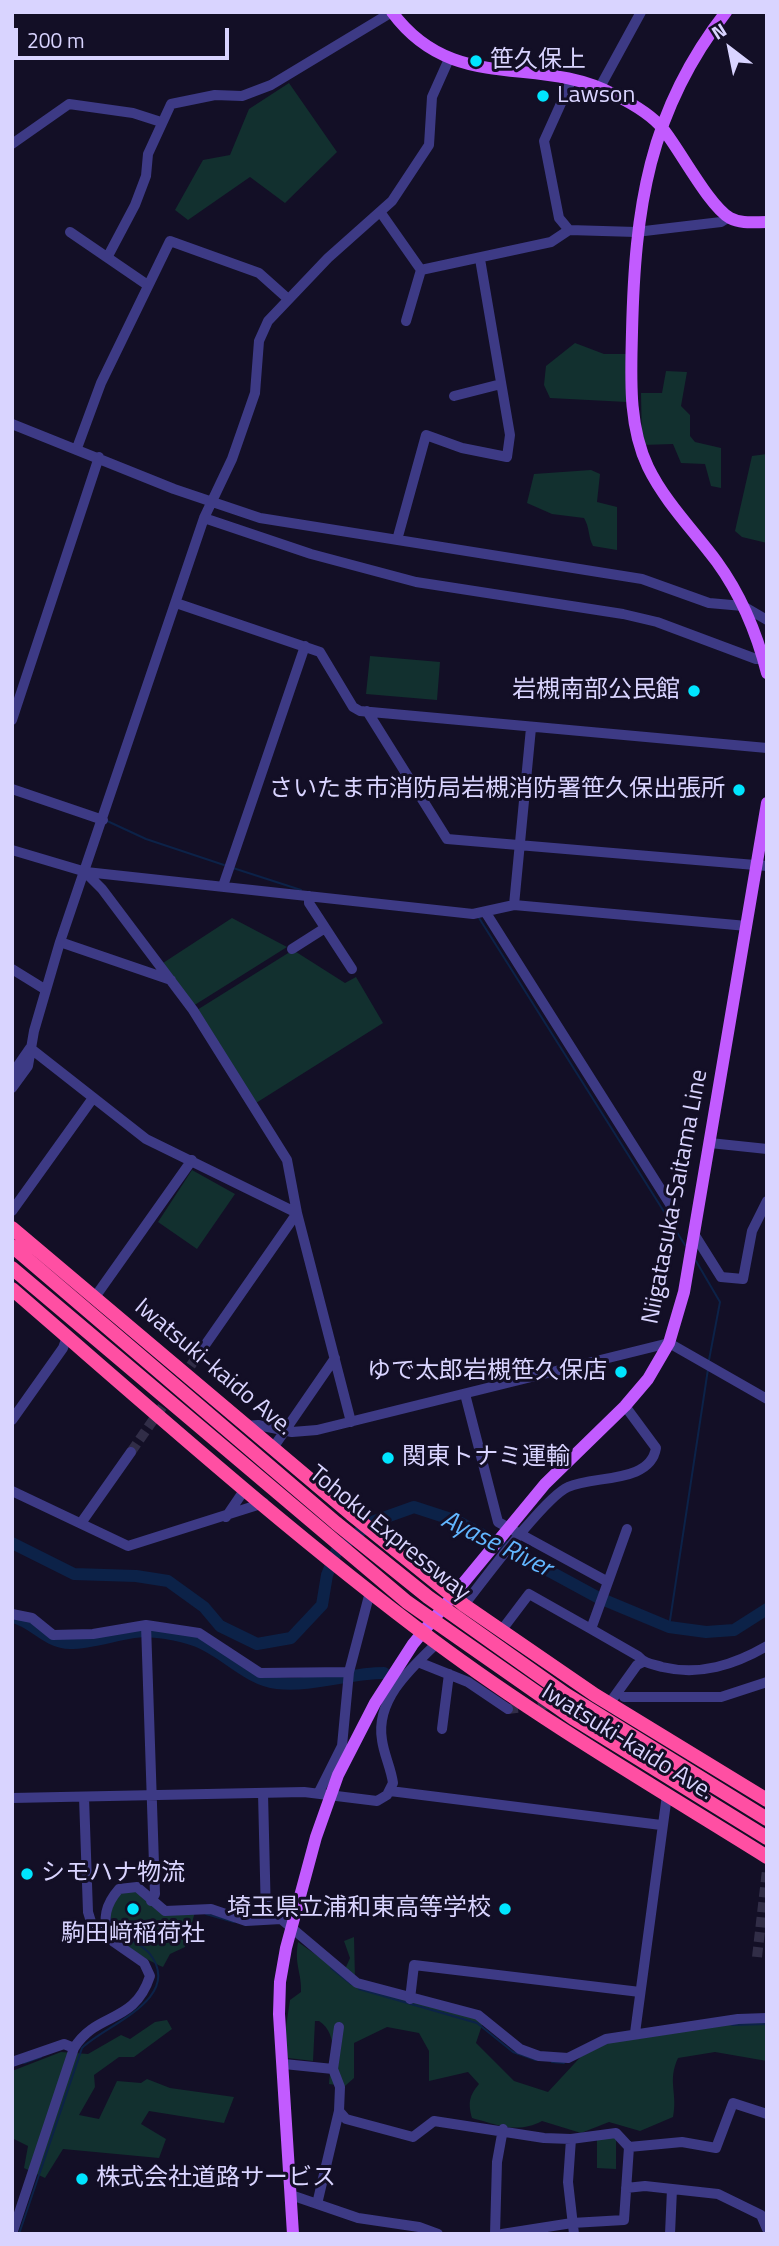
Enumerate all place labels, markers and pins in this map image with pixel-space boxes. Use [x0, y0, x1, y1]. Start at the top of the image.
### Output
place label: 笹久保上 [490, 47, 586, 75]
marker: 笹久保上 [468, 53, 484, 69]
place label: Lawson [557, 82, 635, 110]
marker: Lawson [535, 88, 551, 104]
place label: 岩槻南部公民館 [512, 677, 680, 705]
marker: 岩槻南部公民館 [686, 683, 702, 699]
place label: さいたま市消防局岩槻消防署笹久保出張所 [269, 776, 725, 804]
marker: さいたま市消防局岩槻消防署笹久保出張所 [731, 782, 747, 798]
place label: ゆで太郎岩槻笹久保店 [367, 1358, 607, 1386]
marker: ゆで太郎岩槻笹久保店 [613, 1364, 629, 1380]
place label: 関東トナミ運輸 [402, 1444, 570, 1472]
marker: 関東トナミ運輸 [380, 1450, 396, 1466]
place label: シモハナ物流 [41, 1860, 185, 1888]
marker: シモハナ物流 [19, 1866, 35, 1882]
place label: 埼玉県立浦和東高等学校 [227, 1895, 491, 1923]
marker: 駒田﨑稲荷社 [125, 1901, 141, 1917]
marker: 埼玉県立浦和東高等学校 [497, 1901, 513, 1917]
place label: 駒田﨑稲荷社 [61, 1921, 205, 1949]
place label: 株式会社道路サービス [96, 2165, 336, 2193]
marker: 株式会社道路サービス [74, 2171, 90, 2187]

